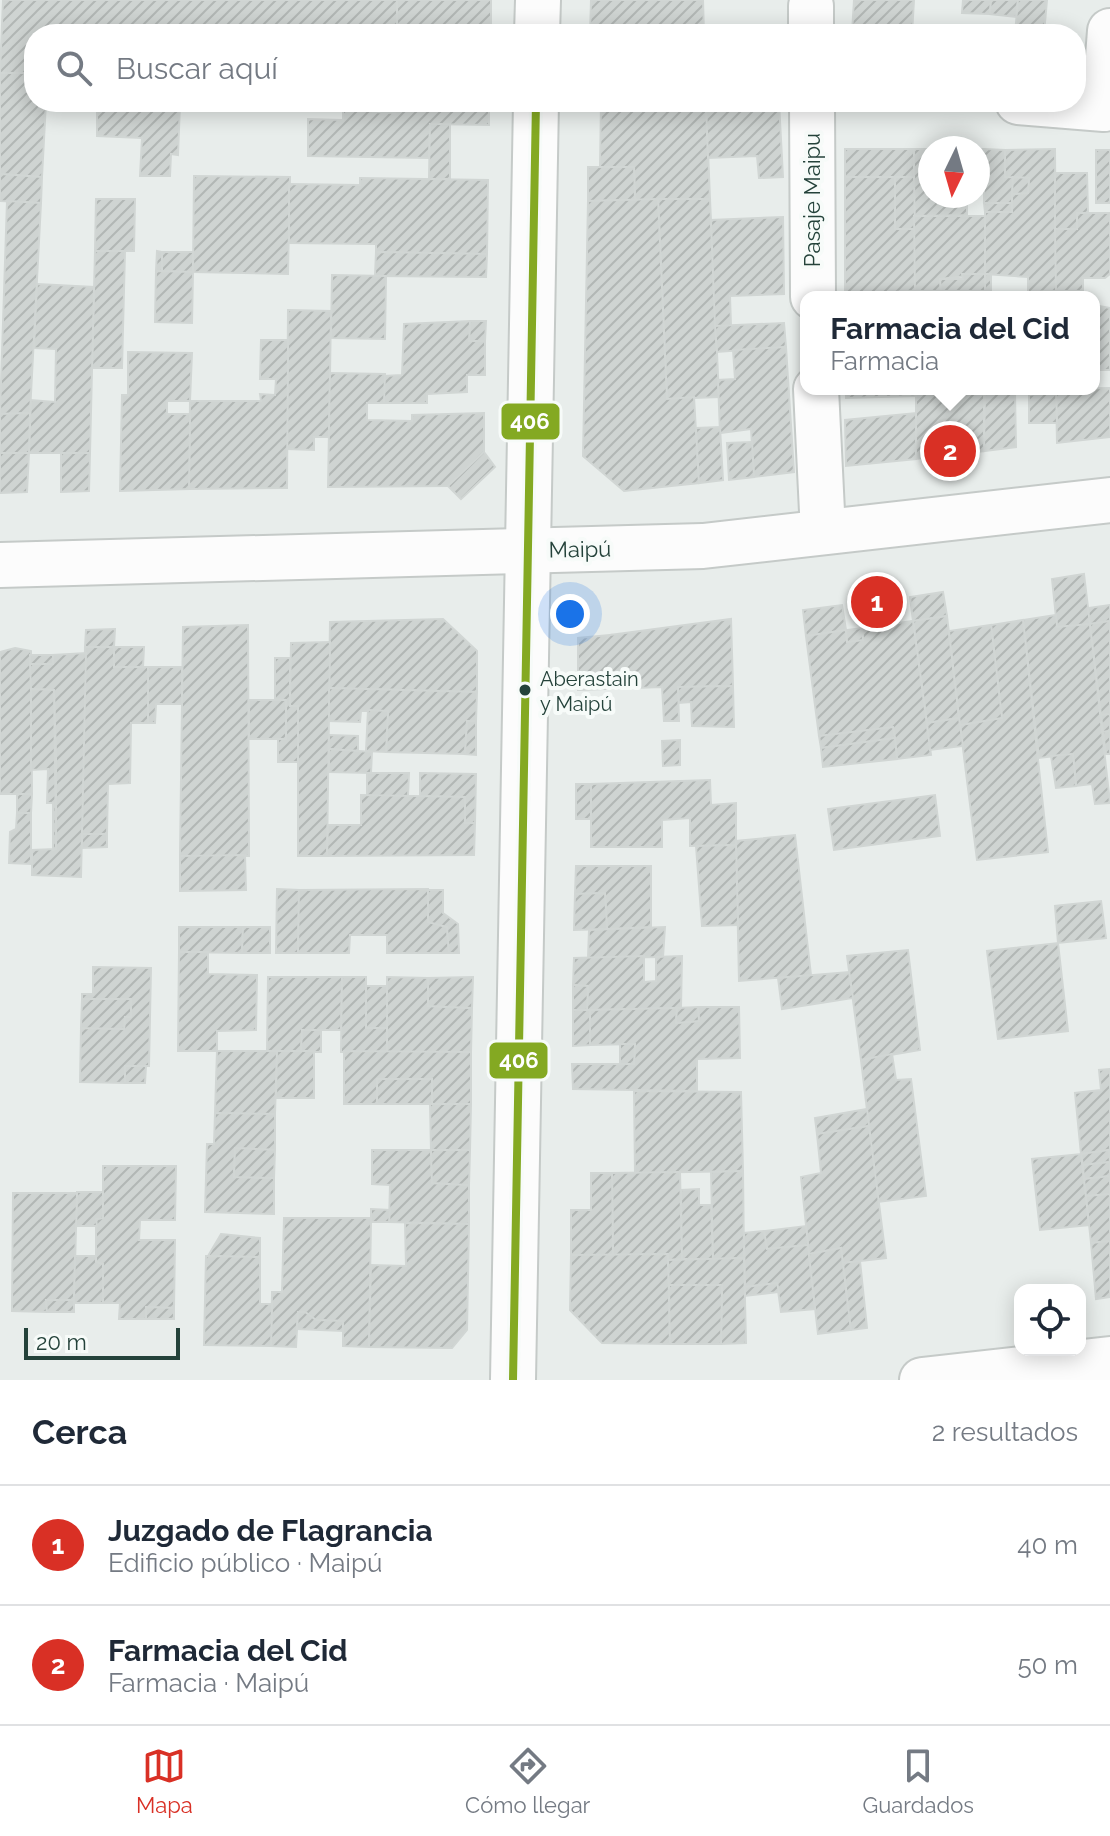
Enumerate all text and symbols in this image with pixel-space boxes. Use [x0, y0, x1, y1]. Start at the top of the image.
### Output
search box [24, 24, 1086, 112]
icon: search [52, 46, 96, 90]
text: Buscar aquí [116, 51, 278, 86]
street label: Pasaje Maipu [799, 133, 825, 267]
north arrow [918, 136, 990, 208]
popup [800, 291, 1100, 395]
text: Farmacia del Cid [830, 311, 1070, 346]
text: Farmacia [830, 346, 939, 376]
line badge: 406 [500, 402, 561, 441]
text: 406 [510, 408, 550, 434]
pin: 2 [924, 421, 976, 481]
street label: Maipú [548, 535, 612, 563]
pin: 1 [851, 572, 903, 632]
your location [550, 594, 590, 634]
place label: Aberastain y Maipú [540, 667, 639, 716]
marker: Aberastain y Maipú [517, 682, 533, 698]
line badge: 406 [488, 1041, 549, 1080]
text: 406 [499, 1047, 539, 1073]
map controls [1014, 1284, 1086, 1356]
button: locate [1014, 1284, 1086, 1356]
scale bar [24, 1324, 180, 1360]
text: 20 m [36, 1329, 87, 1355]
text: Cerca [32, 1412, 127, 1452]
text: 2 resultados [932, 1417, 1078, 1447]
text: Juzgado de Flagrancia [108, 1513, 433, 1548]
text: 1 [52, 1530, 64, 1560]
text: 40 m [1017, 1530, 1078, 1560]
text: Edificio público · Maipú [108, 1548, 383, 1578]
text: Farmacia del Cid [108, 1633, 348, 1668]
text: 2 [51, 1650, 65, 1680]
text: 50 m [1017, 1650, 1078, 1680]
text: Farmacia · Maipú [108, 1668, 309, 1698]
tab: Mapa [136, 1744, 193, 1818]
tab: Cómo llegar [465, 1744, 590, 1818]
tab: Guardados [863, 1744, 974, 1818]

